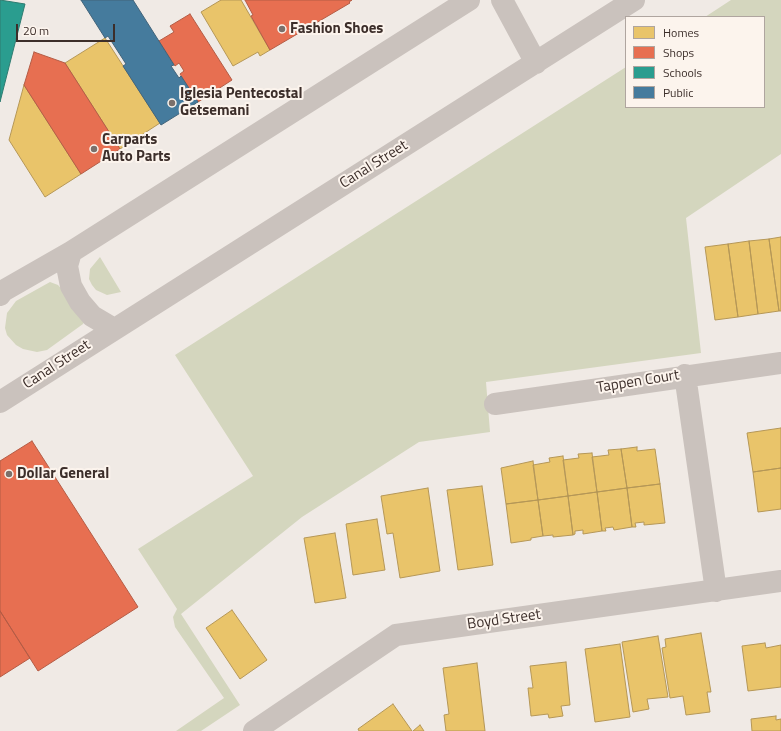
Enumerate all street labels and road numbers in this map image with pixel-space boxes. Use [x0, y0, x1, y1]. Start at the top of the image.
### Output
street label: Canal Street [337, 137, 411, 193]
street label: Canal Street [20, 337, 94, 393]
street label: Tappen Court [596, 367, 680, 397]
street label: Boyd Street [466, 606, 542, 634]

